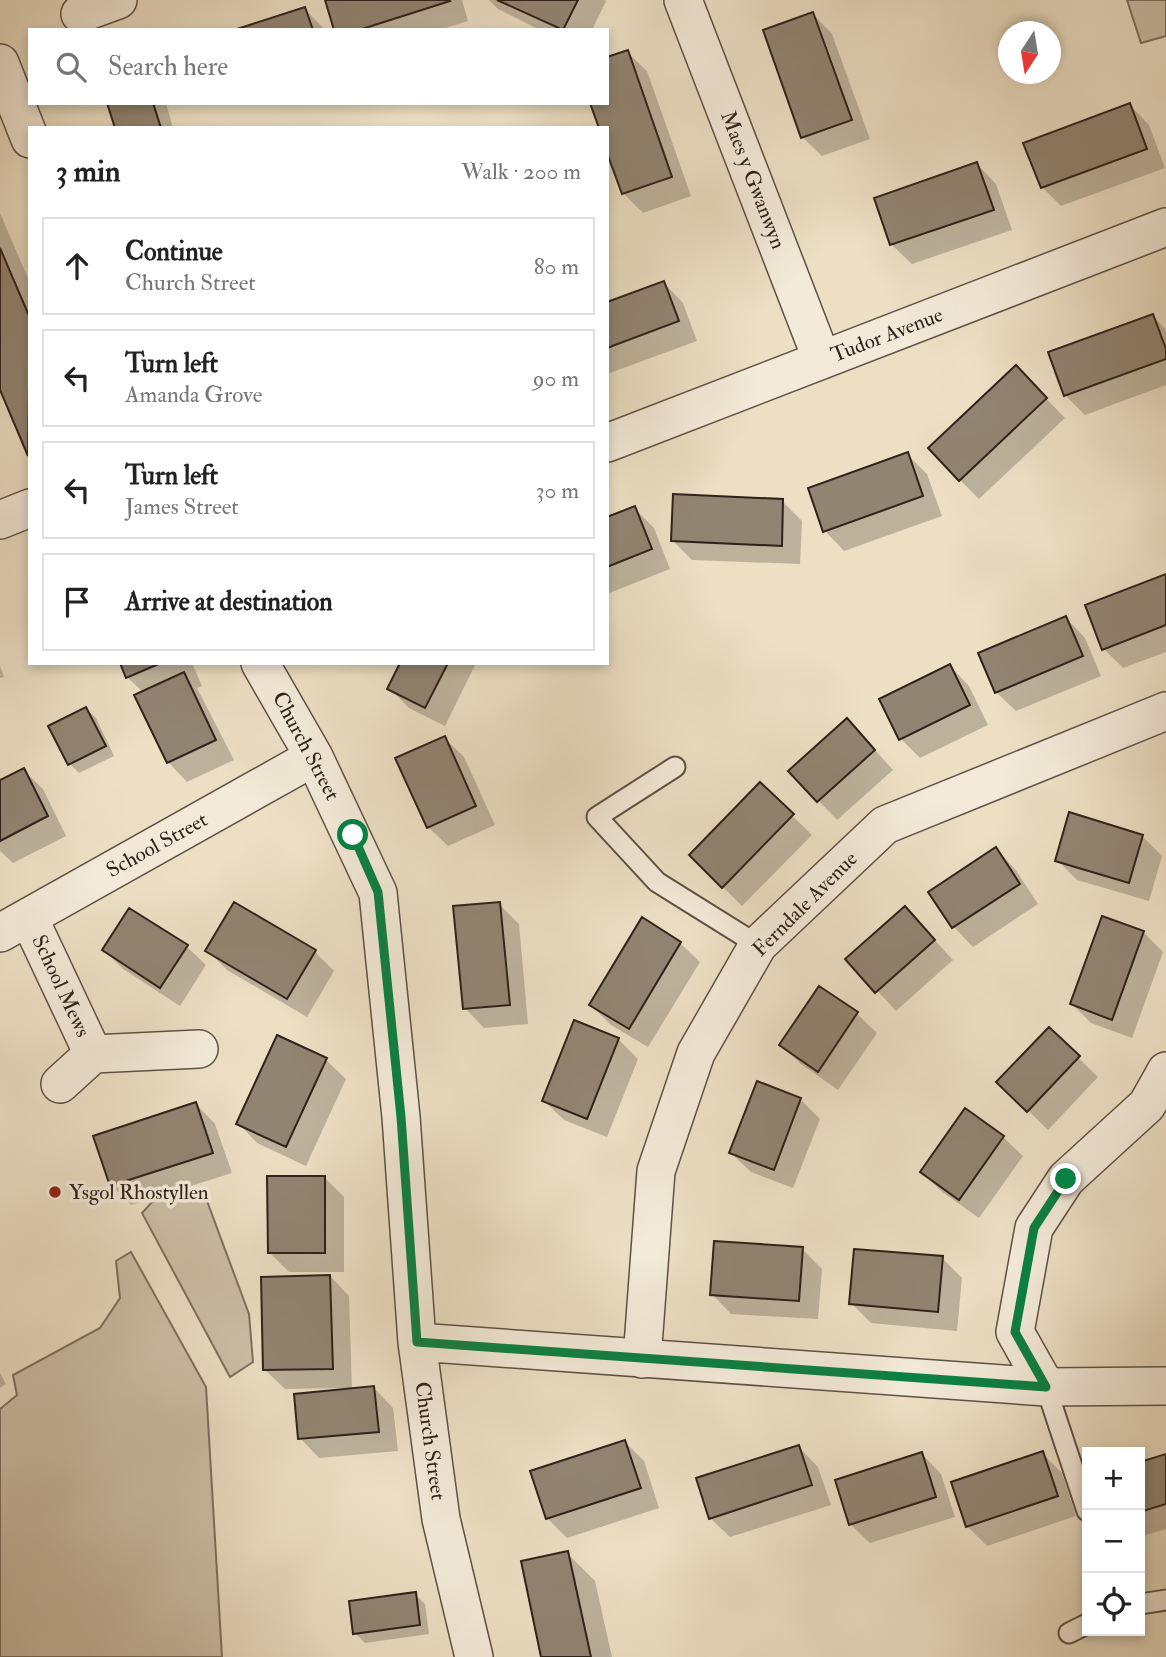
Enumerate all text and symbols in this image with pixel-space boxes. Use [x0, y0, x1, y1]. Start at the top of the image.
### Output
north arrow [998, 21, 1061, 84]
search box [28, 28, 609, 105]
icon: search [52, 48, 90, 86]
text: Search here [108, 51, 228, 83]
street label: Maes y Gwanwyn [714, 107, 792, 253]
text: 3 min [56, 153, 121, 190]
text: Walk · 200 m [461, 157, 581, 186]
text: Continue [125, 236, 223, 268]
icon: ahead [58, 247, 96, 285]
text: 80 m [534, 252, 579, 281]
text: Church Street [125, 268, 256, 297]
street label: Tudor Avenue [827, 301, 947, 369]
text: Turn left [125, 348, 218, 380]
icon: left [58, 359, 96, 397]
text: 90 m [533, 364, 579, 393]
text: Amanda Grove [125, 380, 262, 409]
text: Turn left [125, 460, 218, 492]
icon: left [58, 471, 96, 509]
text: 30 m [536, 476, 579, 505]
text: James Street [125, 492, 239, 521]
icon: arrive [58, 583, 96, 621]
text: Arrive at destination [125, 586, 333, 618]
street label: Church Street [266, 687, 346, 805]
street label: School Street [102, 806, 213, 884]
route start [337, 819, 368, 850]
street label: Ferndale Avenue [747, 845, 864, 962]
street label: School Mews [26, 930, 96, 1042]
route end [1050, 1163, 1081, 1194]
place label: Ysgol Rhostyllen [69, 1179, 209, 1206]
marker: Ysgol Rhostyllen [47, 1184, 63, 1200]
street label: Church Street [408, 1380, 452, 1502]
map controls [1082, 1447, 1145, 1636]
button: + [1082, 1447, 1145, 1510]
button: − [1082, 1510, 1145, 1573]
button: locate [1082, 1573, 1145, 1636]

